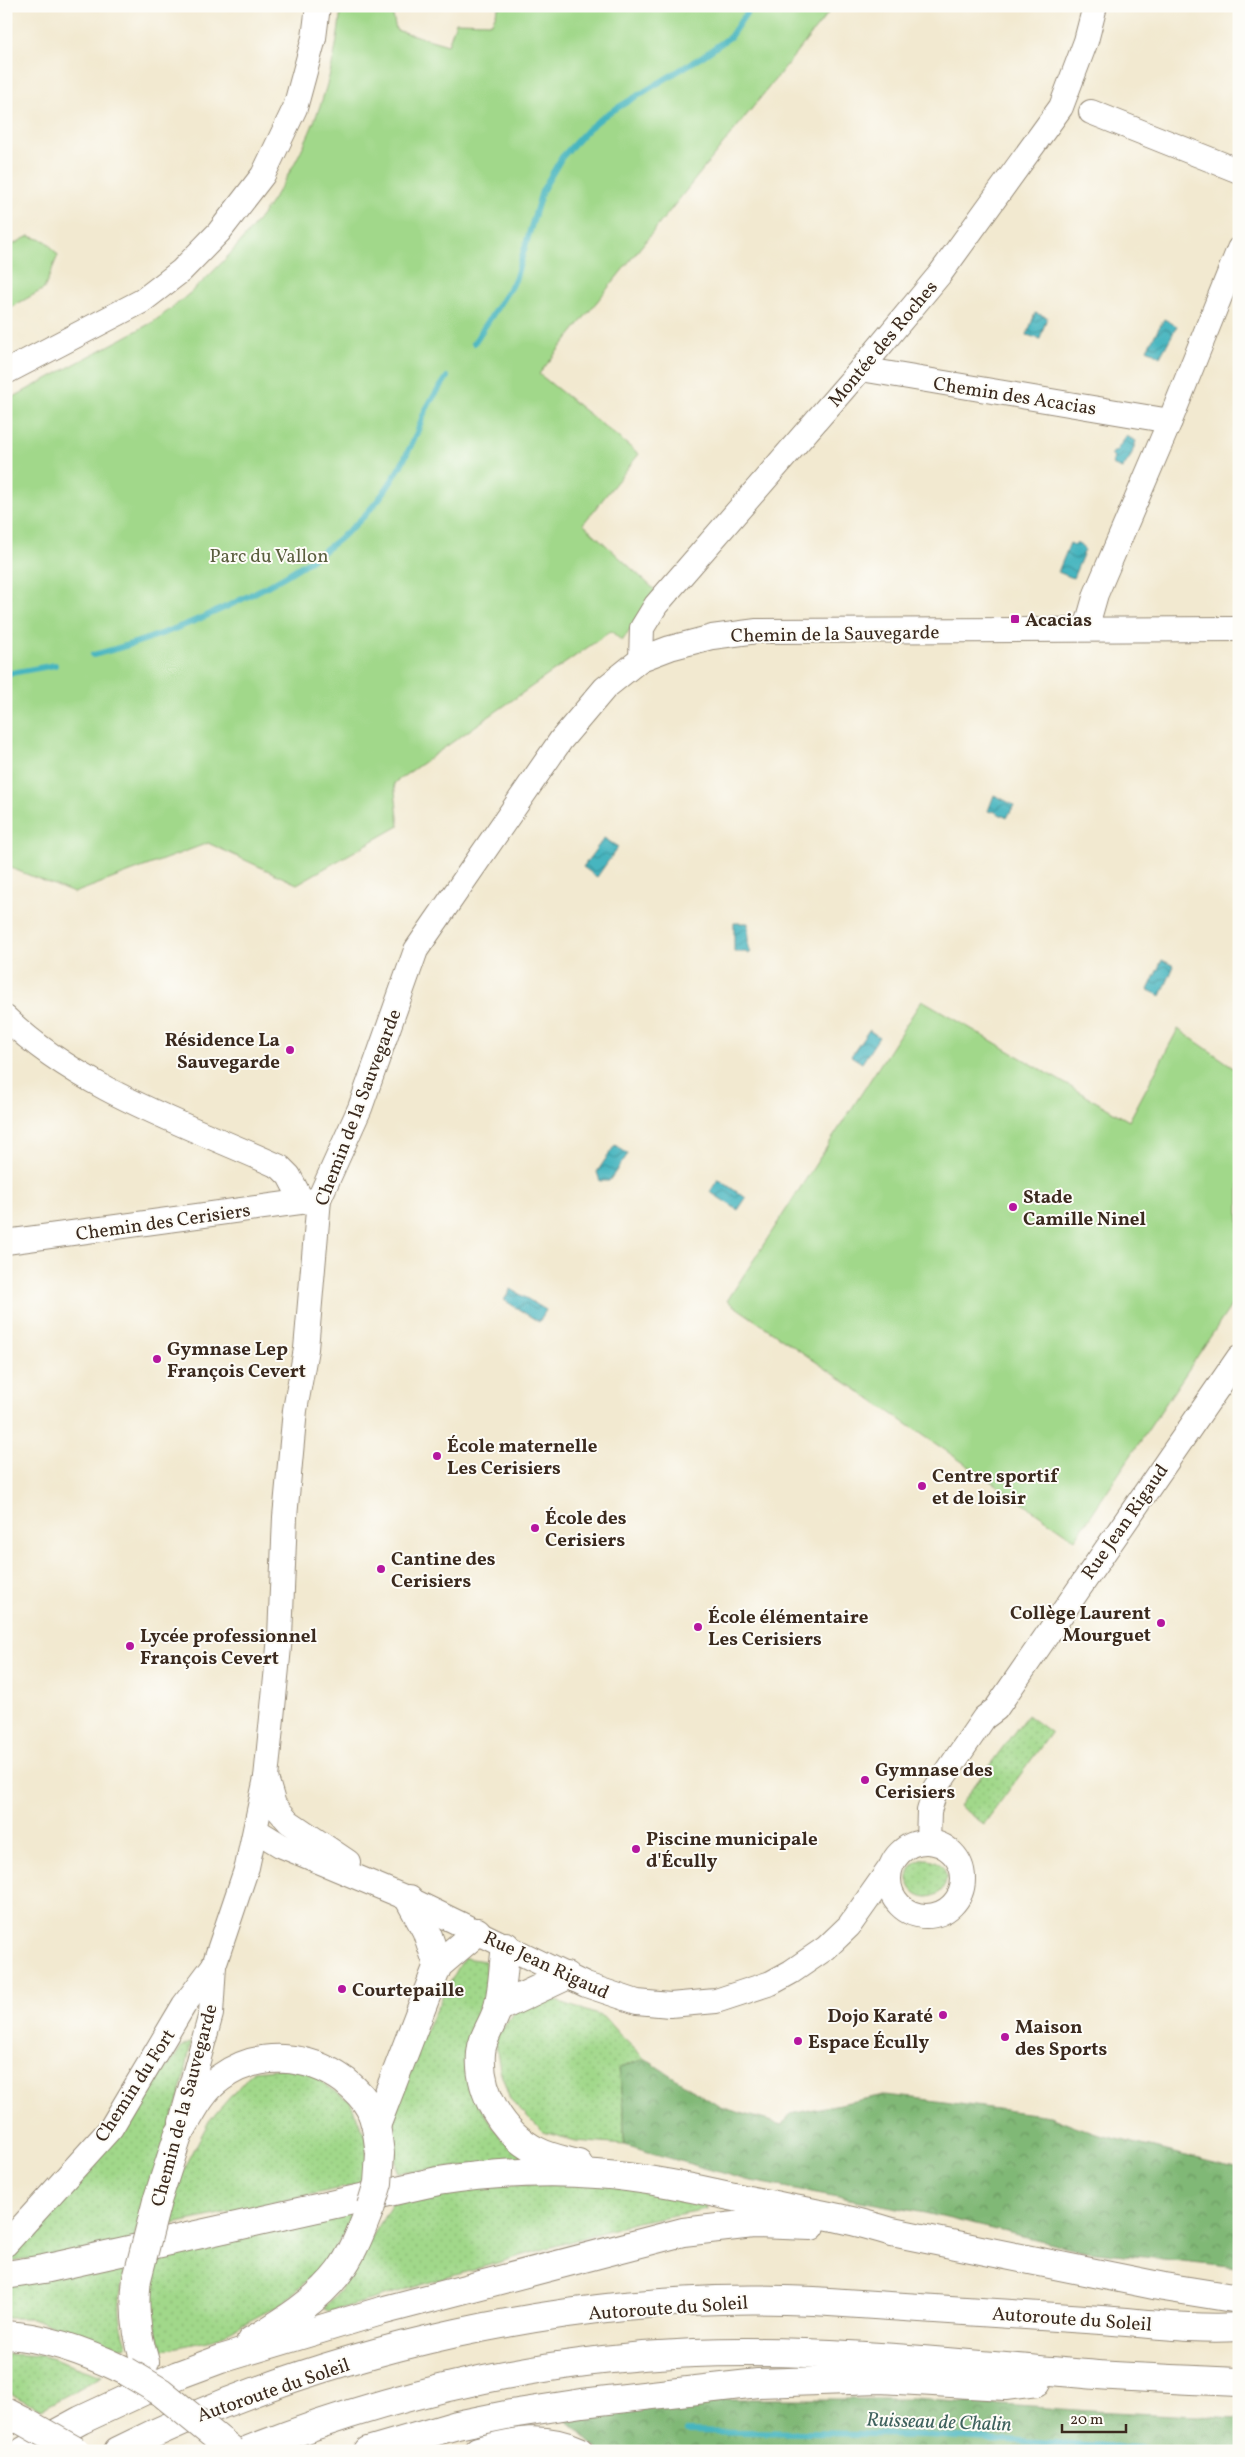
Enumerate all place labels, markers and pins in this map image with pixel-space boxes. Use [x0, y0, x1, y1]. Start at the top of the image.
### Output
place label: Acacias [1025, 608, 1092, 634]
marker: Acacias [1009, 613, 1021, 625]
place label: Résidence La Sauvegarde [165, 1028, 280, 1076]
marker: Résidence La Sauvegarde [284, 1044, 296, 1056]
place label: Stade Camille Ninel [1023, 1185, 1146, 1233]
marker: Stade Camille Ninel [1007, 1201, 1019, 1213]
place label: Gymnase Lep François Cevert [167, 1337, 306, 1385]
marker: Gymnase Lep François Cevert [151, 1353, 163, 1365]
place label: École maternelle Les Cerisiers [447, 1434, 598, 1482]
marker: École maternelle Les Cerisiers [431, 1450, 443, 1462]
place label: Centre sportif et de loisir [932, 1464, 1059, 1512]
marker: Centre sportif et de loisir [916, 1480, 928, 1492]
place label: École des Cerisiers [545, 1506, 627, 1554]
marker: École des Cerisiers [529, 1522, 541, 1534]
place label: Cantine des Cerisiers [391, 1547, 496, 1595]
marker: Cantine des Cerisiers [375, 1563, 387, 1575]
place label: Collège Laurent Mourguet [1010, 1601, 1151, 1649]
place label: École élémentaire Les Cerisiers [708, 1605, 869, 1653]
marker: Collège Laurent Mourguet [1155, 1617, 1167, 1629]
marker: École élémentaire Les Cerisiers [692, 1621, 704, 1633]
place label: Lycée professionnel François Cevert [140, 1624, 317, 1672]
marker: Lycée professionnel François Cevert [124, 1640, 136, 1652]
place label: Gymnase des Cerisiers [875, 1758, 993, 1806]
marker: Gymnase des Cerisiers [859, 1774, 871, 1786]
place label: Piscine municipale d'Écully [646, 1827, 818, 1875]
marker: Piscine municipale d'Écully [630, 1843, 642, 1855]
place label: Courtepaille [352, 1978, 464, 2004]
marker: Courtepaille [336, 1983, 348, 1995]
place label: Dojo Karaté [828, 2004, 933, 2030]
marker: Dojo Karaté [937, 2009, 949, 2021]
place label: Maison des Sports [1015, 2015, 1107, 2063]
place label: Espace Écully [808, 2030, 929, 2056]
marker: Maison des Sports [999, 2031, 1011, 2043]
marker: Espace Écully [792, 2035, 804, 2047]

